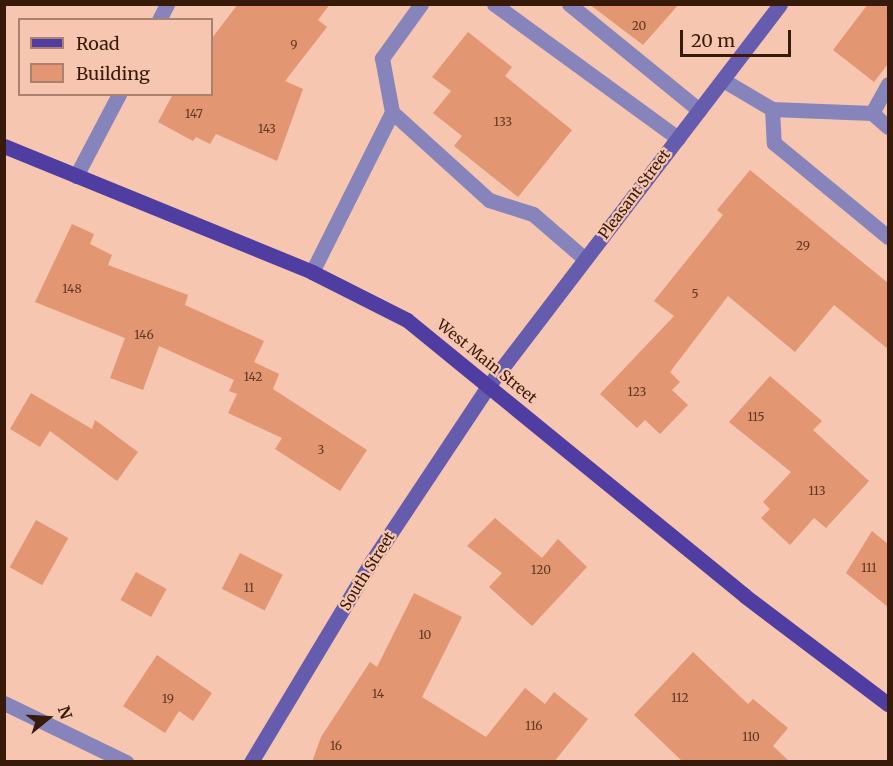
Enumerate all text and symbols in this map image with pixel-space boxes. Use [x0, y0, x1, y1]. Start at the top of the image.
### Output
legend [18, 18, 213, 96]
scale bar [683, 18, 794, 56]
house number: 20 [632, 19, 646, 33]
text: 20 m [691, 29, 735, 52]
text: Road [76, 32, 120, 55]
house number: 9 [290, 38, 298, 52]
text: Building [76, 62, 150, 85]
house number: 147 [185, 107, 203, 121]
house number: 133 [494, 115, 512, 129]
house number: 143 [258, 122, 276, 136]
street label: Pleasant Street [594, 146, 674, 242]
house number: 29 [796, 239, 810, 253]
house number: 148 [62, 282, 82, 296]
house number: 5 [691, 287, 699, 301]
street label: West Main Street [433, 315, 541, 407]
house number: 146 [134, 328, 154, 342]
house number: 142 [244, 370, 262, 384]
house number: 123 [628, 385, 646, 399]
house number: 115 [747, 410, 765, 424]
house number: 3 [318, 443, 324, 457]
house number: 113 [808, 484, 826, 498]
street label: South Street [336, 528, 398, 614]
house number: 111 [861, 561, 877, 575]
house number: 120 [531, 563, 551, 577]
house number: 11 [244, 581, 254, 595]
house number: 10 [419, 628, 431, 642]
house number: 14 [372, 687, 384, 701]
north arrow [18, 688, 78, 748]
house number: 112 [671, 691, 689, 705]
house number: 19 [162, 692, 174, 706]
text: N [54, 703, 77, 722]
house number: 116 [525, 719, 543, 733]
house number: 110 [742, 730, 760, 744]
house number: 16 [330, 739, 342, 753]

